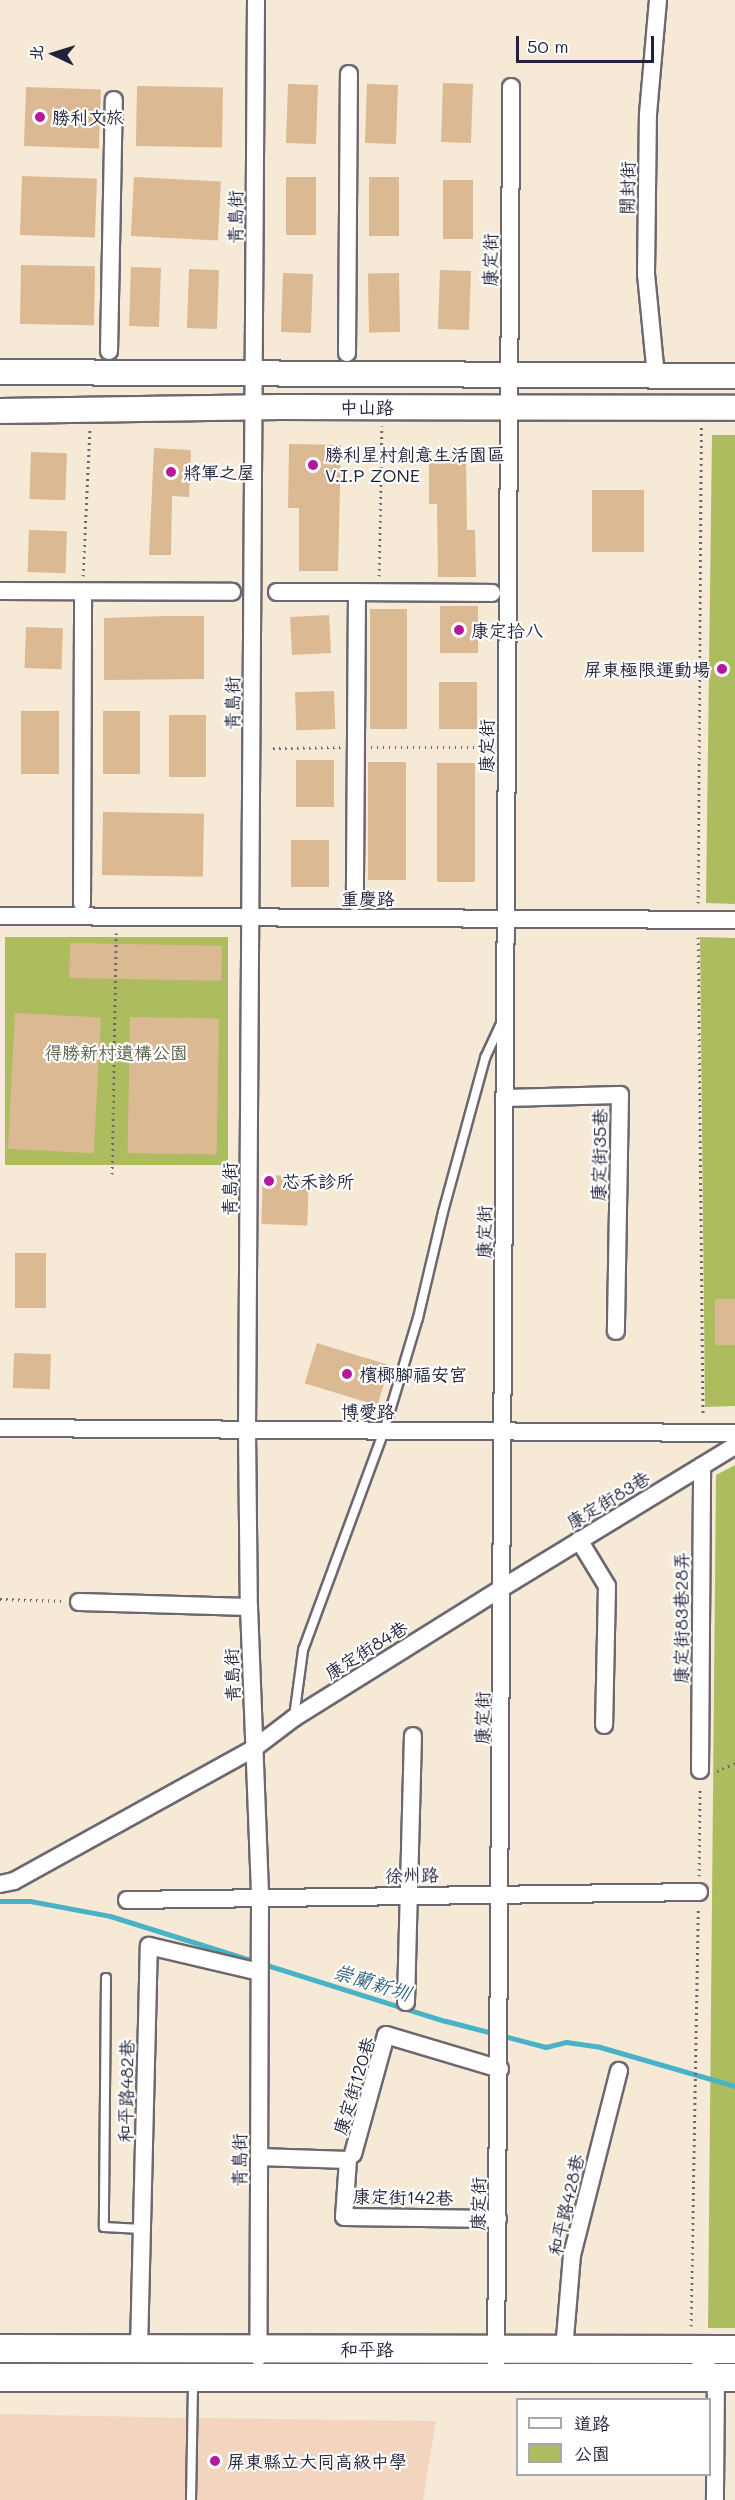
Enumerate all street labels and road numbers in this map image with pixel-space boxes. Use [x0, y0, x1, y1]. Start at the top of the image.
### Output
street label: 開封街 [616, 161, 638, 215]
street label: 青島街 [224, 190, 246, 244]
street label: 康定街 [479, 233, 501, 287]
street label: 中山路 [340, 396, 394, 418]
street label: 青島街 [221, 676, 243, 730]
street label: 康定街 [475, 719, 497, 773]
street label: 重慶路 [341, 887, 395, 909]
street label: 康定街35巷 [587, 1108, 611, 1202]
street label: 青島街 [218, 1162, 240, 1216]
street label: 康定街 [473, 1205, 495, 1259]
street label: 博愛路 [341, 1400, 395, 1422]
street label: 康定街83巷 [562, 1467, 654, 1533]
street label: 康定街83巷28弄 [670, 1552, 692, 1684]
street label: 康定街84巷 [321, 1616, 411, 1684]
street label: 青島街 [220, 1648, 244, 1702]
street label: 康定街 [471, 1691, 493, 1745]
street label: 徐州路 [385, 1864, 439, 1886]
street label: 康定街120巷 [329, 2034, 379, 2138]
street label: 和平路482巷 [114, 2039, 138, 2143]
street label: 青島街 [228, 2133, 250, 2187]
street label: 和平路428巷 [544, 2152, 588, 2258]
street label: 康定街 [467, 2177, 489, 2231]
street label: 康定街142巷 [353, 2185, 453, 2209]
street label: 和平路 [340, 2338, 394, 2360]

